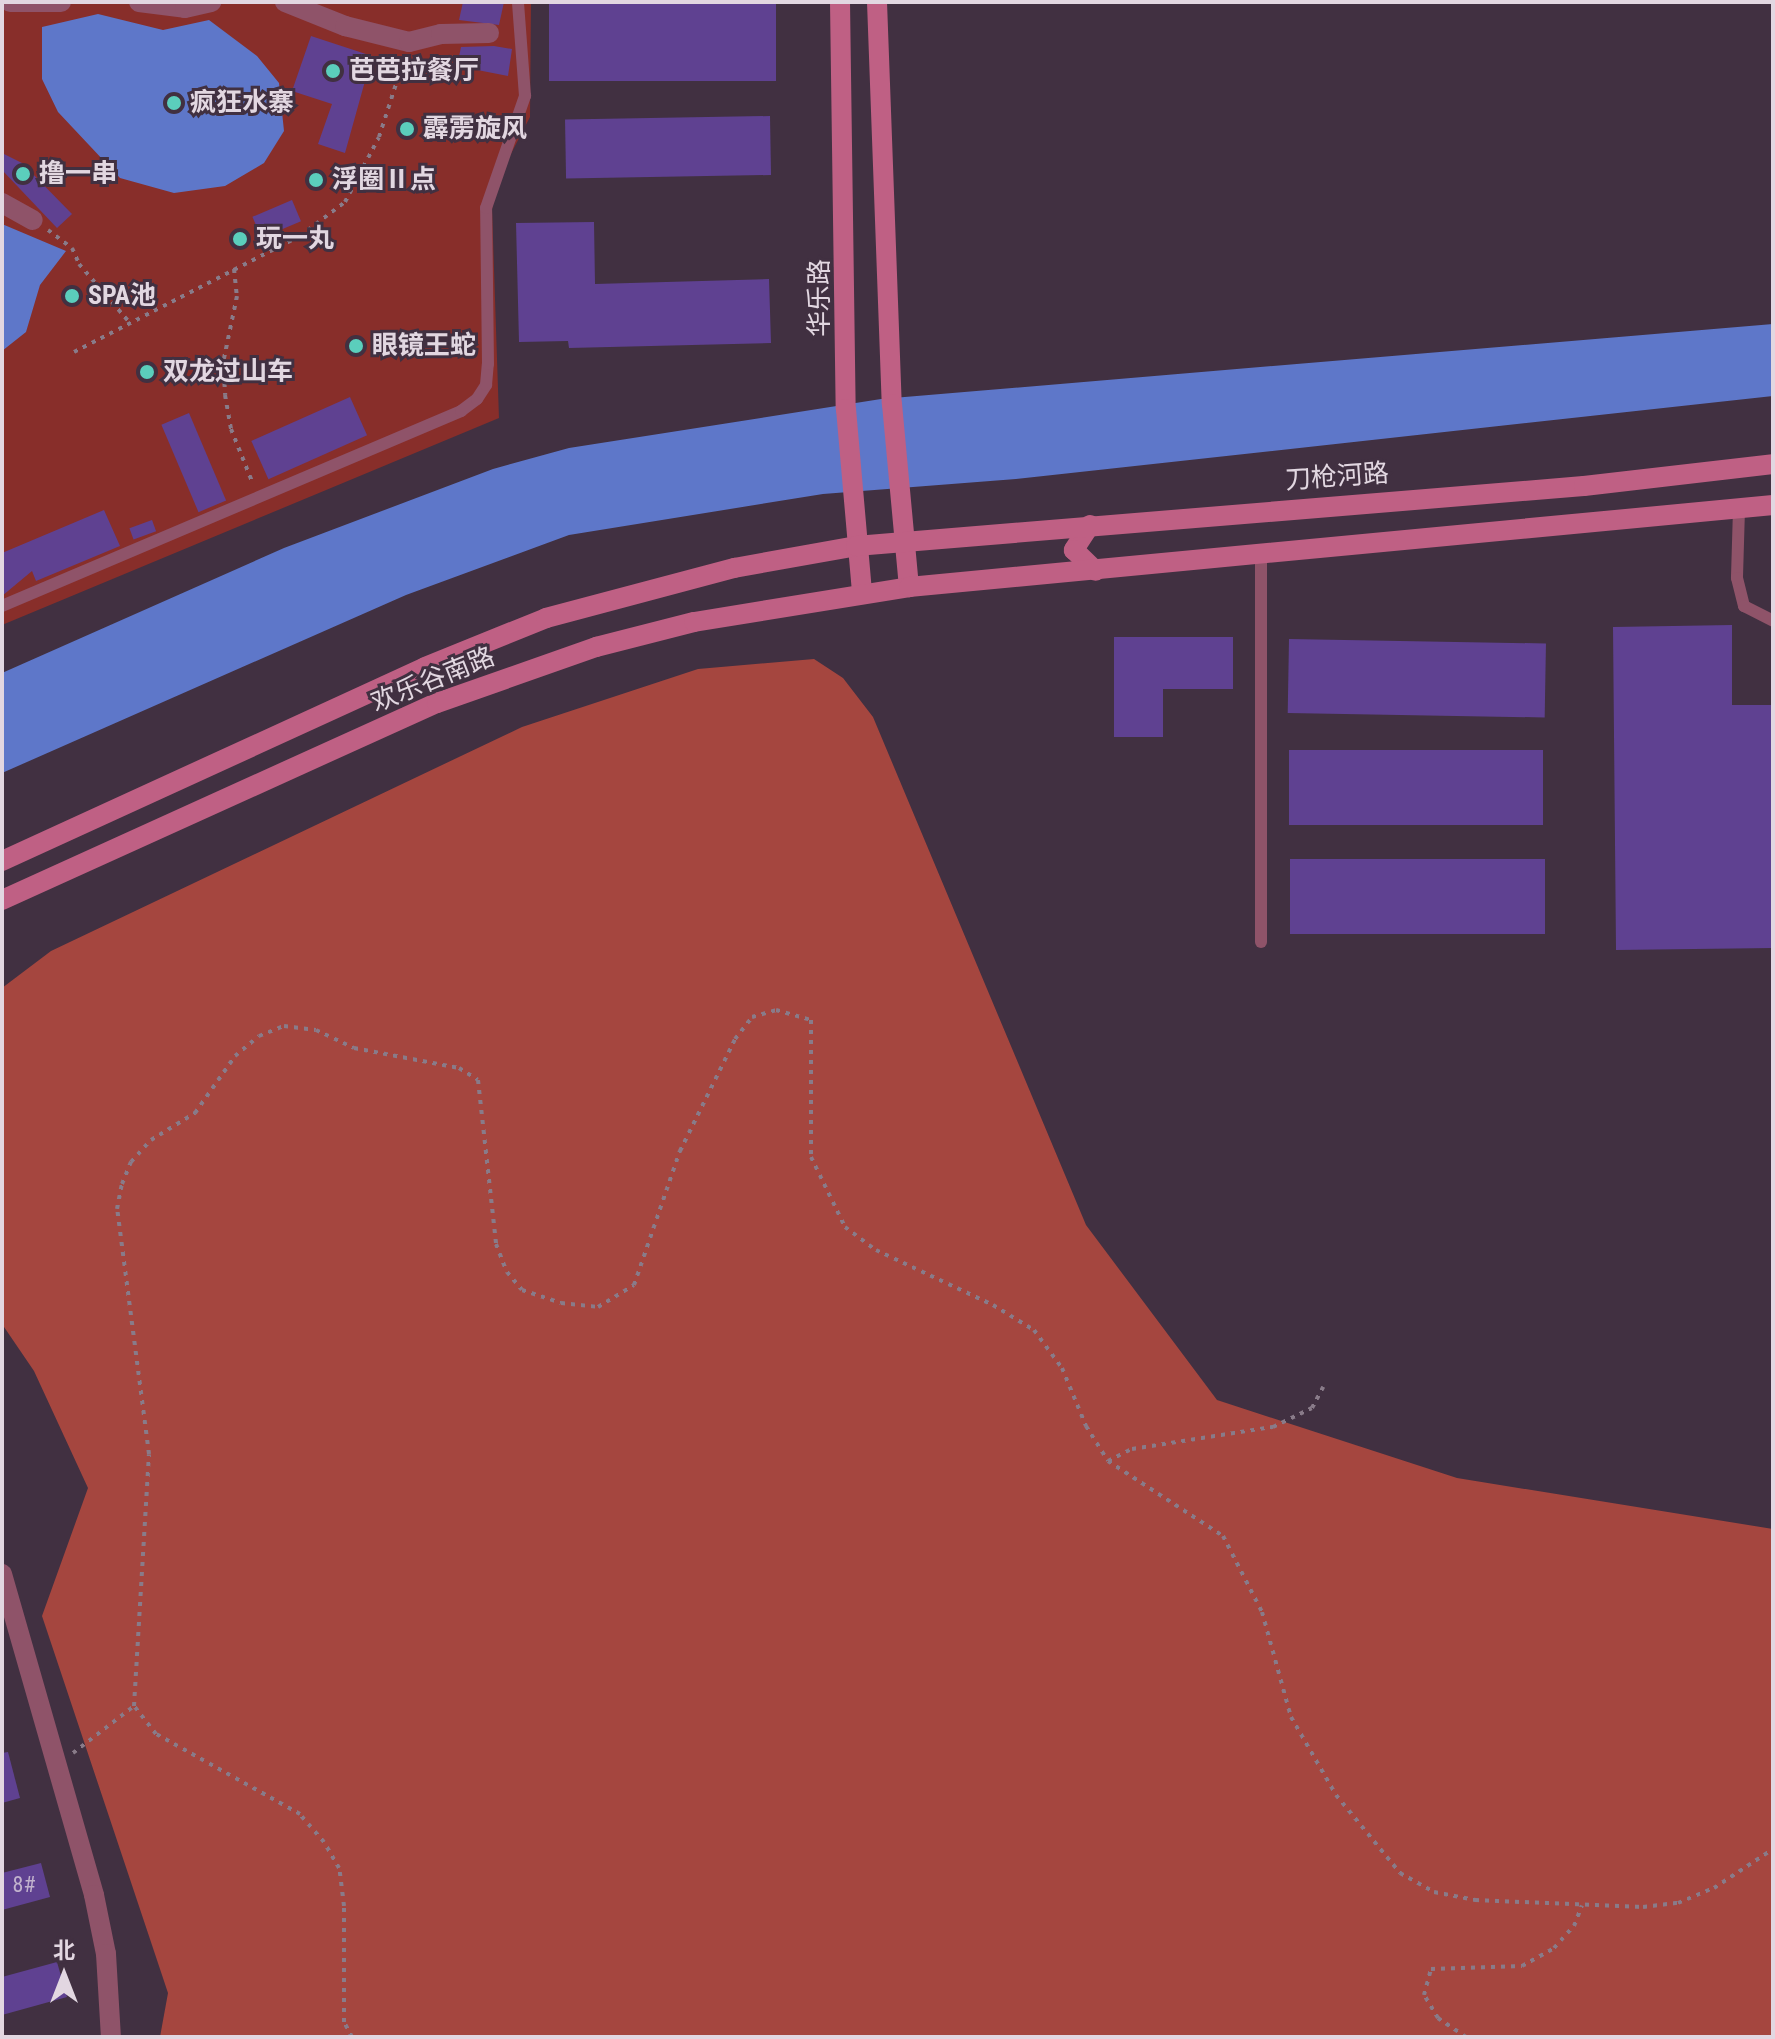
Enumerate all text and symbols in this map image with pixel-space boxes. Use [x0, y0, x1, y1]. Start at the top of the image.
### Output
place label: 芭芭拉餐厅 [349, 55, 479, 87]
marker: 芭芭拉餐厅 [324, 62, 342, 80]
place label: 疯狂水寨 [190, 87, 294, 119]
marker: 疯狂水寨 [165, 94, 183, 112]
place label: 霹雳旋风 [423, 113, 527, 145]
marker: 霹雳旋风 [398, 120, 416, 138]
place label: 撸一串 [39, 158, 117, 190]
place label: 浮圈Ⅱ点 [332, 164, 436, 196]
marker: 撸一串 [14, 165, 32, 183]
marker: 浮圈Ⅱ点 [307, 171, 325, 189]
place label: 玩一丸 [256, 223, 334, 255]
marker: 玩一丸 [231, 230, 249, 248]
street label: 华乐路 [804, 259, 836, 337]
place label: SPA池 [88, 280, 156, 312]
marker: SPA池 [63, 287, 81, 305]
place label: 眼镜王蛇 [372, 330, 476, 362]
marker: 眼镜王蛇 [347, 337, 365, 355]
place label: 双龙过山车 [163, 356, 293, 388]
marker: 双龙过山车 [138, 363, 156, 381]
street label: 刀枪河路 [1284, 458, 1390, 496]
street label: 欢乐谷南路 [367, 641, 499, 719]
house number: 8# [13, 1872, 35, 1898]
north arrow [24, 1935, 104, 2015]
text: 北 [53, 1938, 75, 1963]

